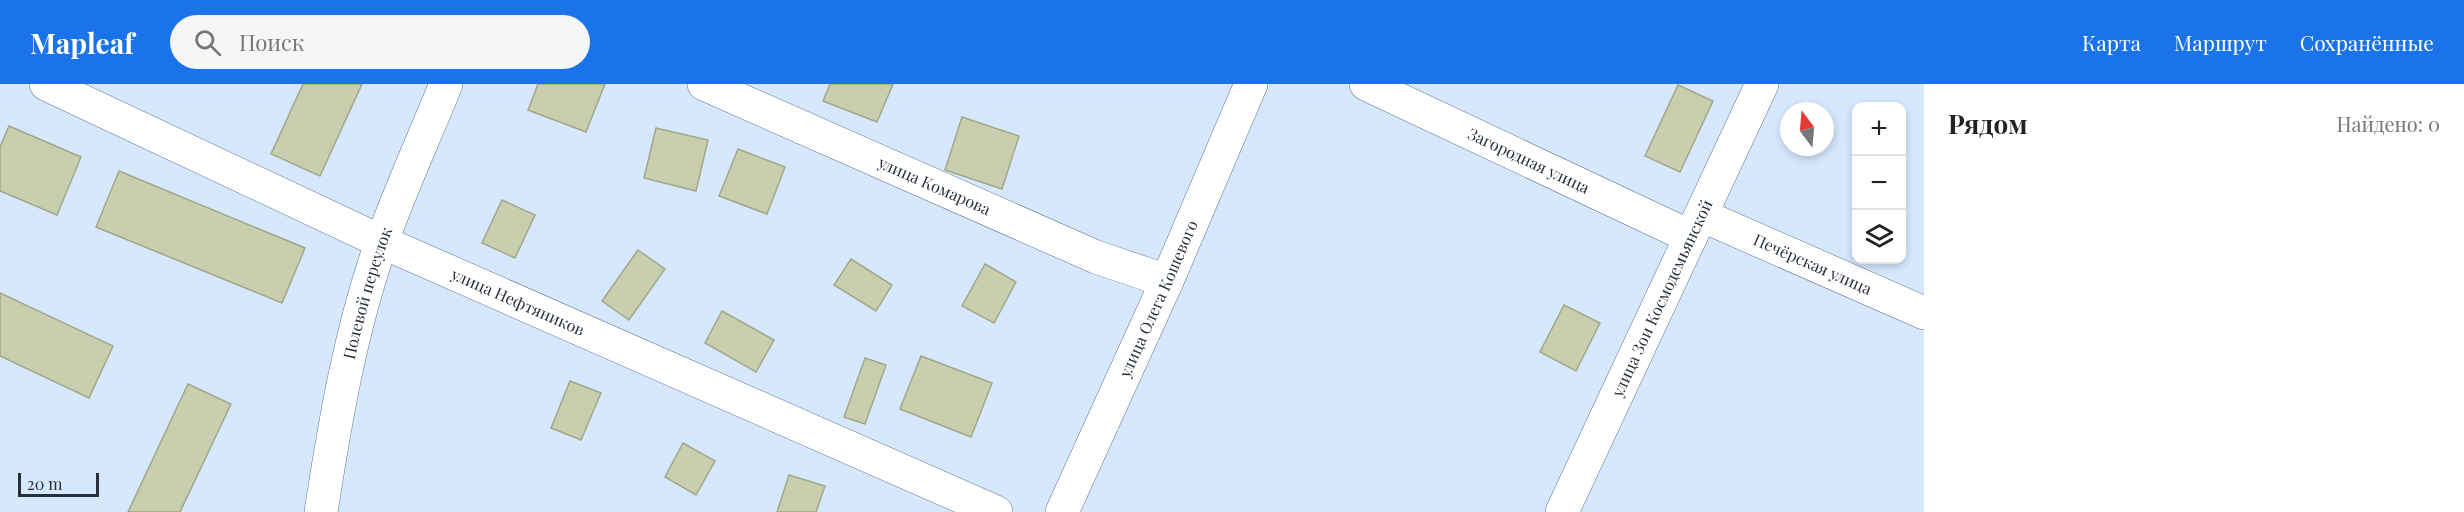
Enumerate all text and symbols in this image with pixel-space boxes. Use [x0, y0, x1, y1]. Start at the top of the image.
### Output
search box [170, 15, 590, 69]
text: Mapleaf [30, 24, 134, 61]
icon: search [191, 26, 224, 59]
text: Поиск [239, 27, 304, 57]
text: Карта [2082, 28, 2141, 56]
text: Маршрут [2174, 28, 2267, 56]
text: Сохранённые [2300, 28, 2434, 56]
north arrow [1780, 102, 1834, 156]
map controls [1852, 102, 1906, 264]
button: + [1852, 102, 1906, 156]
text: Рядом [1948, 106, 2027, 141]
text: Найдено: 0 [2336, 110, 2440, 137]
street label: Загородная улица [1465, 123, 1593, 198]
street label: улица Комарова [874, 151, 994, 219]
button: − [1852, 156, 1906, 210]
street label: улица Зои Космодемьянской [1606, 196, 1717, 401]
button: layers [1852, 210, 1906, 264]
street label: улица Олега Кошевого [1113, 217, 1202, 381]
street label: Полевой переулок [338, 224, 396, 361]
street label: Печёрская улица [1751, 228, 1875, 299]
street label: улица Нефтяников [448, 263, 588, 340]
scale bar [18, 470, 99, 498]
text: 20 m [27, 473, 62, 494]

